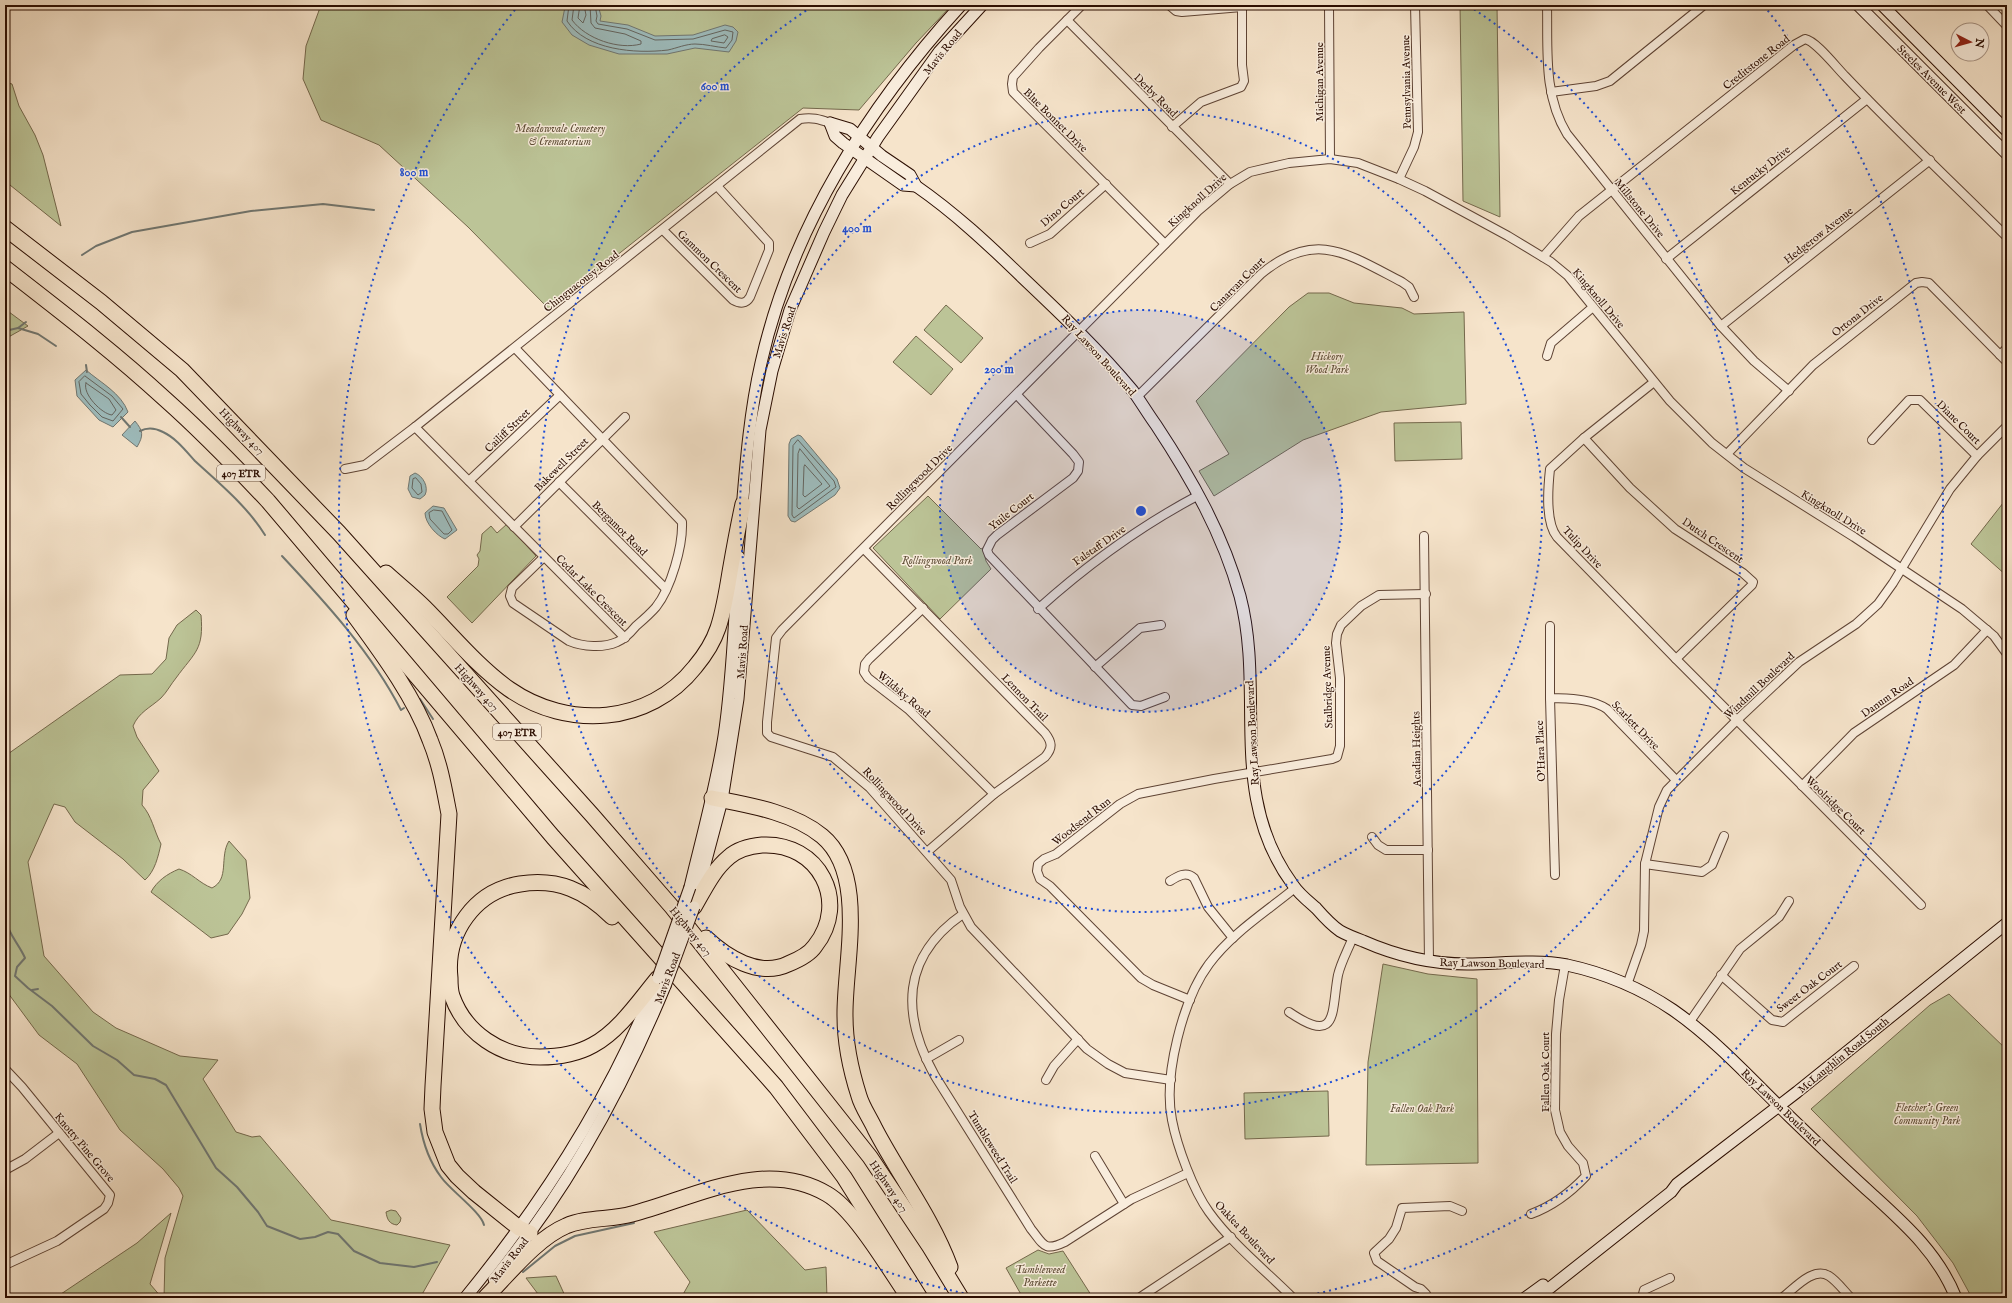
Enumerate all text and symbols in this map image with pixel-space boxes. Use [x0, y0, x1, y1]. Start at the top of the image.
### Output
north arrow [1950, 22, 1990, 62]
street label: Mavis Road [920, 27, 965, 78]
street label: Creditstone Road [1720, 32, 1793, 93]
street label: Pennsylvania Avenue [1399, 35, 1415, 129]
text: N [1971, 36, 1987, 49]
street label: Michigan Avenue [1313, 42, 1327, 122]
street label: Steeles Avenue West [1894, 42, 1969, 117]
street label: Derby Road [1130, 71, 1180, 121]
text: 600 m [701, 79, 730, 94]
street label: Blue Bonnet Drive [1020, 86, 1090, 156]
park label: Meadowvale Cemetery & Crematorium [515, 122, 606, 149]
street label: Kentucky Drive [1728, 143, 1793, 199]
text: 800 m [400, 165, 429, 180]
street label: Kingknoll Drive [1165, 171, 1230, 231]
street label: Millstone Drive [1611, 176, 1667, 241]
street label: Dino Court [1038, 185, 1088, 230]
street label: Hedgerow Avenue [1781, 204, 1856, 267]
text: 400 m [842, 221, 873, 236]
street label: Gammon Crescent [674, 227, 745, 296]
street label: Chinguacousy Road [541, 248, 622, 316]
street label: Canarvan Court [1207, 254, 1268, 315]
street label: Kingknoll Drive [1569, 266, 1628, 332]
street label: Ortona Drive [1829, 291, 1886, 340]
street label: Mavis Road [770, 304, 800, 360]
street label: Ray Lawson Boulevard [1058, 312, 1139, 399]
park label: Hickory Wood Park [1305, 350, 1350, 377]
text: 200 m [984, 362, 1014, 377]
street label: Diane Court [1933, 398, 1984, 448]
street label: Highway 407 [216, 405, 267, 458]
street label: Cailiff Street [482, 405, 533, 456]
street label: Bakewell Street [532, 435, 592, 495]
street label: Rollingwood Drive [884, 442, 956, 514]
road number: 407 ETR [217, 465, 265, 481]
street label: Kingknoll Drive [1798, 487, 1869, 538]
street label: Yuile Court [986, 490, 1037, 534]
street label: Bergamot Road [589, 498, 650, 559]
centre of rings [1134, 504, 1148, 518]
street label: Dutch Crescent [1679, 515, 1746, 567]
street label: Falstaff Drive [1070, 522, 1129, 569]
street label: Tulip Drive [1559, 524, 1605, 572]
street label: Cedar Lake Crescent [552, 552, 630, 630]
park label: Rollingwood Park [902, 554, 973, 569]
street label: Mavis Road [734, 625, 752, 679]
street label: Stalbridge Avenue [1320, 645, 1336, 729]
street label: Windmill Boulevard [1721, 649, 1798, 722]
street label: Highway 407 [451, 661, 501, 715]
street label: Wildsky Road [874, 669, 933, 721]
street label: Lennon Trail [998, 671, 1050, 724]
street label: Danum Road [1859, 675, 1917, 721]
street label: Ray Lawson Boulevard [1243, 680, 1263, 786]
street label: Scarlett Drive [1608, 698, 1662, 753]
street label: Acadian Heights [1409, 711, 1425, 788]
street label: O'Hara Place [1533, 720, 1549, 782]
road number: 407 ETR [493, 724, 541, 740]
street label: Rollingwood Drive [859, 765, 929, 839]
street label: Woolridge Court [1802, 774, 1868, 838]
street label: Woodsend Run [1050, 794, 1114, 849]
street label: Highway 407 [666, 904, 714, 959]
street label: Mavis Road [652, 951, 684, 1006]
street label: Ray Lawson Boulevard [1439, 956, 1545, 972]
street label: Sweet Oak Court [1774, 957, 1845, 1016]
street label: McLaughlin Road South [1795, 1015, 1892, 1097]
street label: Fallen Oak Court [1539, 1032, 1553, 1112]
street label: Ray Lawson Boulevard [1738, 1066, 1823, 1149]
park label: Fletcher's Green Community Park [1894, 1101, 1961, 1128]
park label: Fallen Oak Park [1390, 1102, 1455, 1116]
street label: Tumbleweed Trail [964, 1109, 1020, 1186]
street label: Knotty Pine Grove [51, 1110, 117, 1185]
street label: Highway 407 [866, 1158, 911, 1215]
street label: Oaklea Boulevard [1211, 1198, 1277, 1267]
street label: Mavis Road [488, 1235, 532, 1286]
park label: Tumbleweed Parkette [1015, 1263, 1066, 1290]

